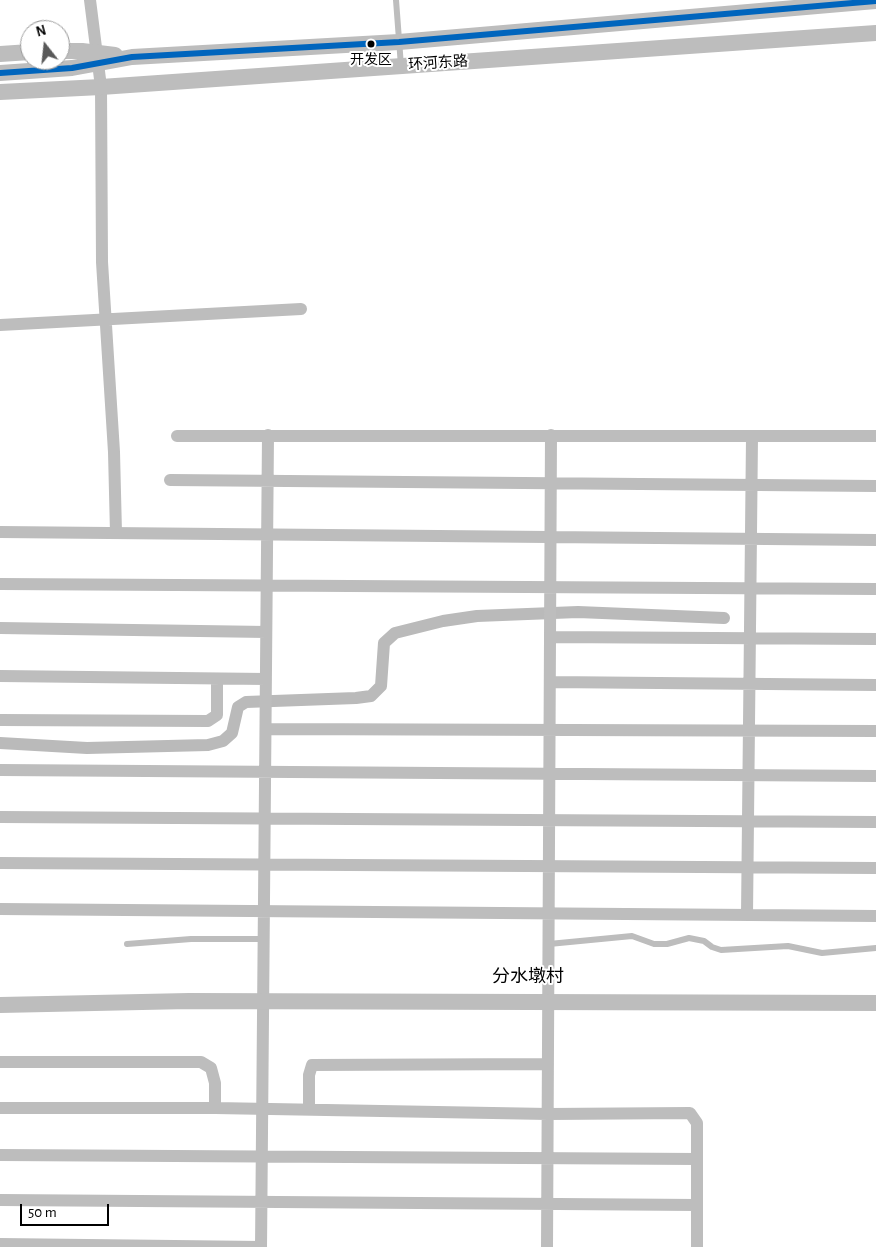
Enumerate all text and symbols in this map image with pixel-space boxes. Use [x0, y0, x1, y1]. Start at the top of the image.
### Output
north arrow [20, 20, 70, 70]
text: N [35, 23, 48, 40]
marker: 开发区 [366, 39, 376, 49]
place label: 开发区 [350, 52, 392, 68]
street label: 环河东路 [407, 52, 469, 74]
district label: 分水墩村 [492, 966, 564, 988]
scale bar [22, 1194, 111, 1226]
text: 50 m [28, 1205, 57, 1220]

